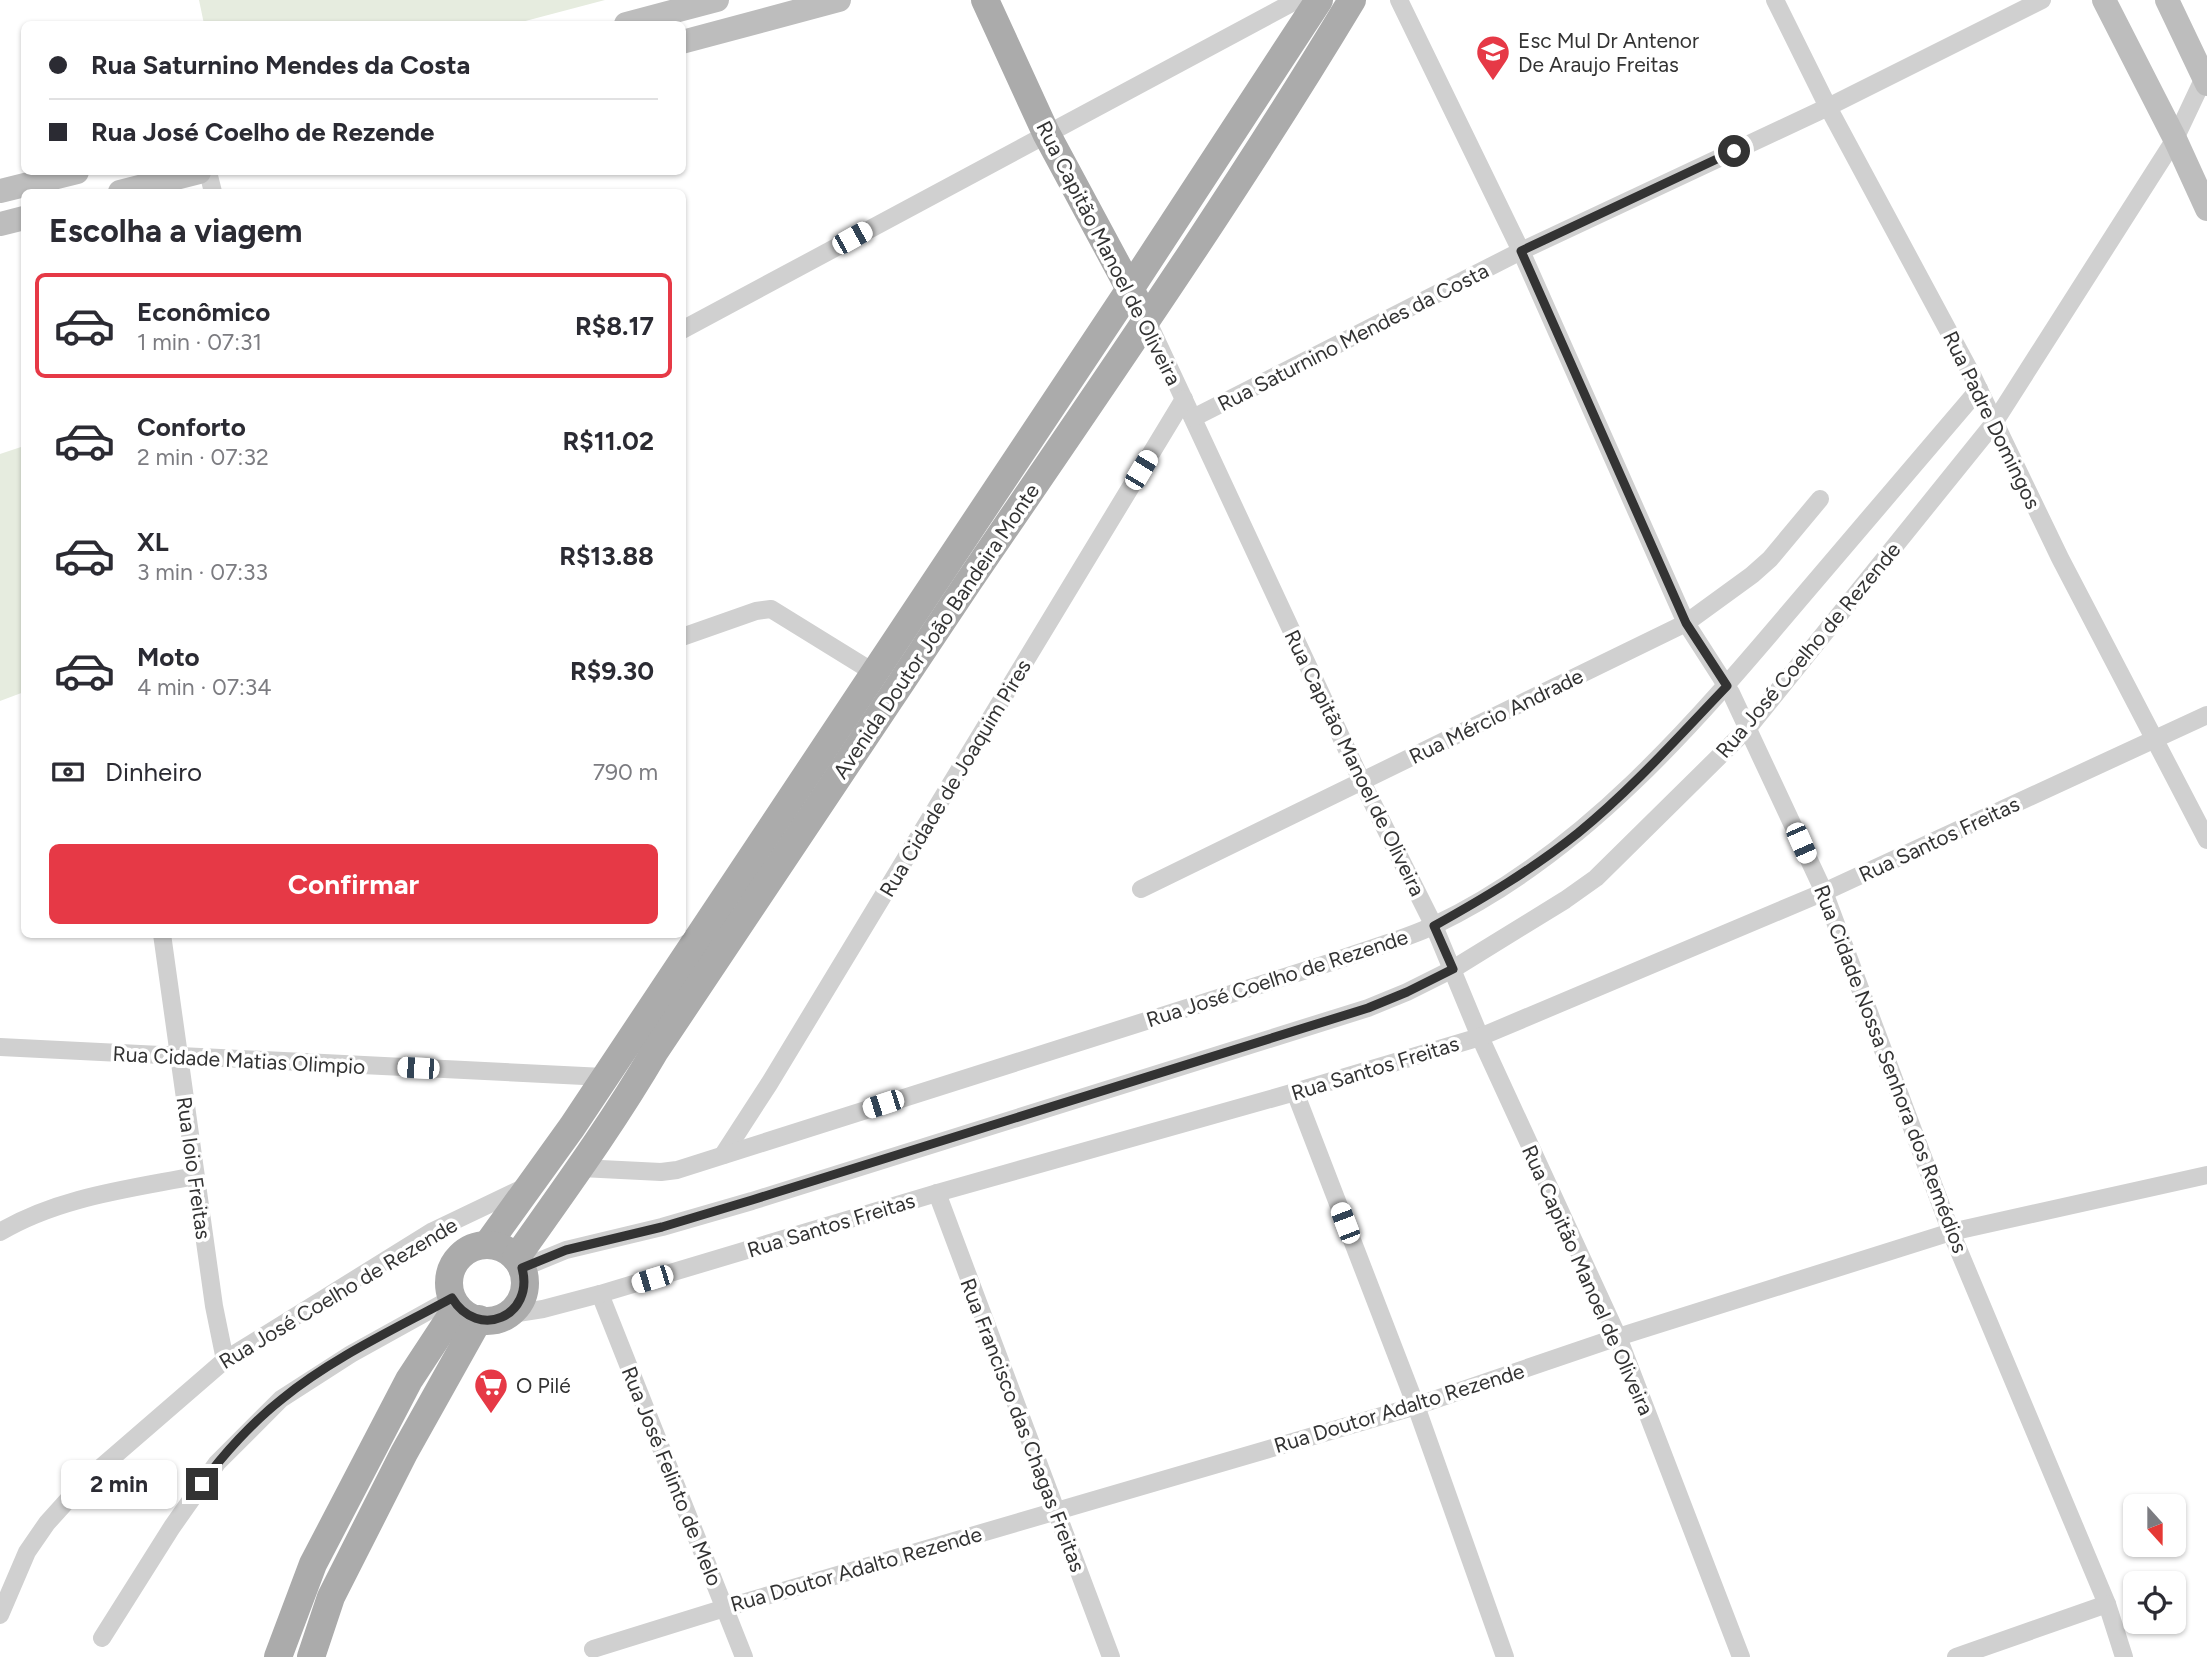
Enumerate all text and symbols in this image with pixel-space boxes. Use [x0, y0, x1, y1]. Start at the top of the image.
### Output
place label: Esc Mul Dr Antenor De Araujo Freitas [1518, 28, 1699, 77]
school or university icon: Esc Mul Dr Antenor De Araujo Freitas [1474, 33, 1512, 82]
text: Rua Saturnino Mendes da Costa [91, 49, 470, 81]
text: Rua José Coelho de Rezende [91, 116, 434, 148]
street label: Rua Capitão Manoel de Oliveira [1031, 117, 1187, 389]
route start [1718, 135, 1750, 167]
text: Escolha a viagem [49, 212, 302, 250]
car [829, 219, 876, 257]
street label: Rua Saturnino Mendes da Costa [1213, 258, 1493, 416]
icon: car [53, 294, 116, 357]
text: Econômico [137, 296, 270, 328]
text: R$8.17 [575, 310, 654, 342]
street label: Rua Padre Domingos [1938, 327, 2046, 513]
text: 1 min · 07:31 [137, 328, 262, 356]
icon: car [53, 409, 116, 472]
text: Conforto [137, 411, 246, 443]
text: R$11.02 [563, 425, 654, 457]
text: 2 min · 07:32 [137, 443, 269, 471]
car [1122, 447, 1161, 493]
street label: Avenida Doutor João Bandeira Monte [828, 479, 1044, 783]
icon: car [53, 524, 116, 587]
text: XL [137, 526, 169, 558]
street label: Rua José Coelho de Rezende [1711, 537, 1905, 763]
text: R$13.88 [559, 540, 654, 572]
text: 3 min · 07:33 [137, 558, 268, 586]
street label: Rua Capitão Manoel de Oliveira [1280, 626, 1430, 900]
icon: car [53, 639, 116, 702]
text: Moto [137, 641, 200, 673]
text: R$9.30 [570, 655, 654, 687]
street label: Rua Cidade de Joaquim Pires [874, 655, 1036, 901]
street label: Rua Mércio Andrade [1405, 663, 1587, 769]
text: 4 min · 07:34 [137, 673, 272, 701]
icon: cash [49, 753, 87, 791]
text: Dinheiro [105, 756, 202, 788]
text: 790 m [593, 758, 658, 786]
street label: Rua Santos Freitas [1855, 791, 2023, 887]
car [1783, 820, 1820, 866]
button: Confirmar [49, 844, 658, 924]
street label: Rua Cidade Nossa Senhora dos Remédios [1809, 881, 1973, 1257]
street label: Rua José Coelho de Rezende [1143, 924, 1411, 1032]
street label: Rua Santos Freitas [1288, 1031, 1462, 1105]
street label: Rua Cidade Matias Olimpio [112, 1041, 366, 1079]
car [397, 1056, 440, 1080]
car [860, 1088, 907, 1120]
street label: Rua Ioio Freitas [172, 1095, 216, 1241]
street label: Rua Capitão Manoel de Oliveira [1517, 1141, 1659, 1419]
street label: Rua Santos Freitas [744, 1188, 918, 1262]
car [1328, 1200, 1363, 1246]
street label: Rua José Coelho de Rezende [214, 1212, 462, 1374]
car [629, 1263, 676, 1295]
street label: Rua Francisco das Chagas Freitas [955, 1275, 1091, 1575]
street label: Rua Doutor Adalto Rezende [1271, 1358, 1527, 1458]
street label: Rua José Felinto de Melo [617, 1363, 727, 1589]
supermarket icon: O Pilé [472, 1366, 510, 1415]
place label: O Pilé [516, 1373, 571, 1398]
callout: 2 min [62, 1460, 178, 1508]
route end [186, 1468, 218, 1500]
text: 2 min [90, 1470, 148, 1498]
north arrow [2123, 1494, 2186, 1558]
map controls [2123, 1494, 2186, 1634]
street label: Rua Doutor Adalto Rezende [727, 1521, 985, 1617]
button: locate [2123, 1571, 2186, 1634]

